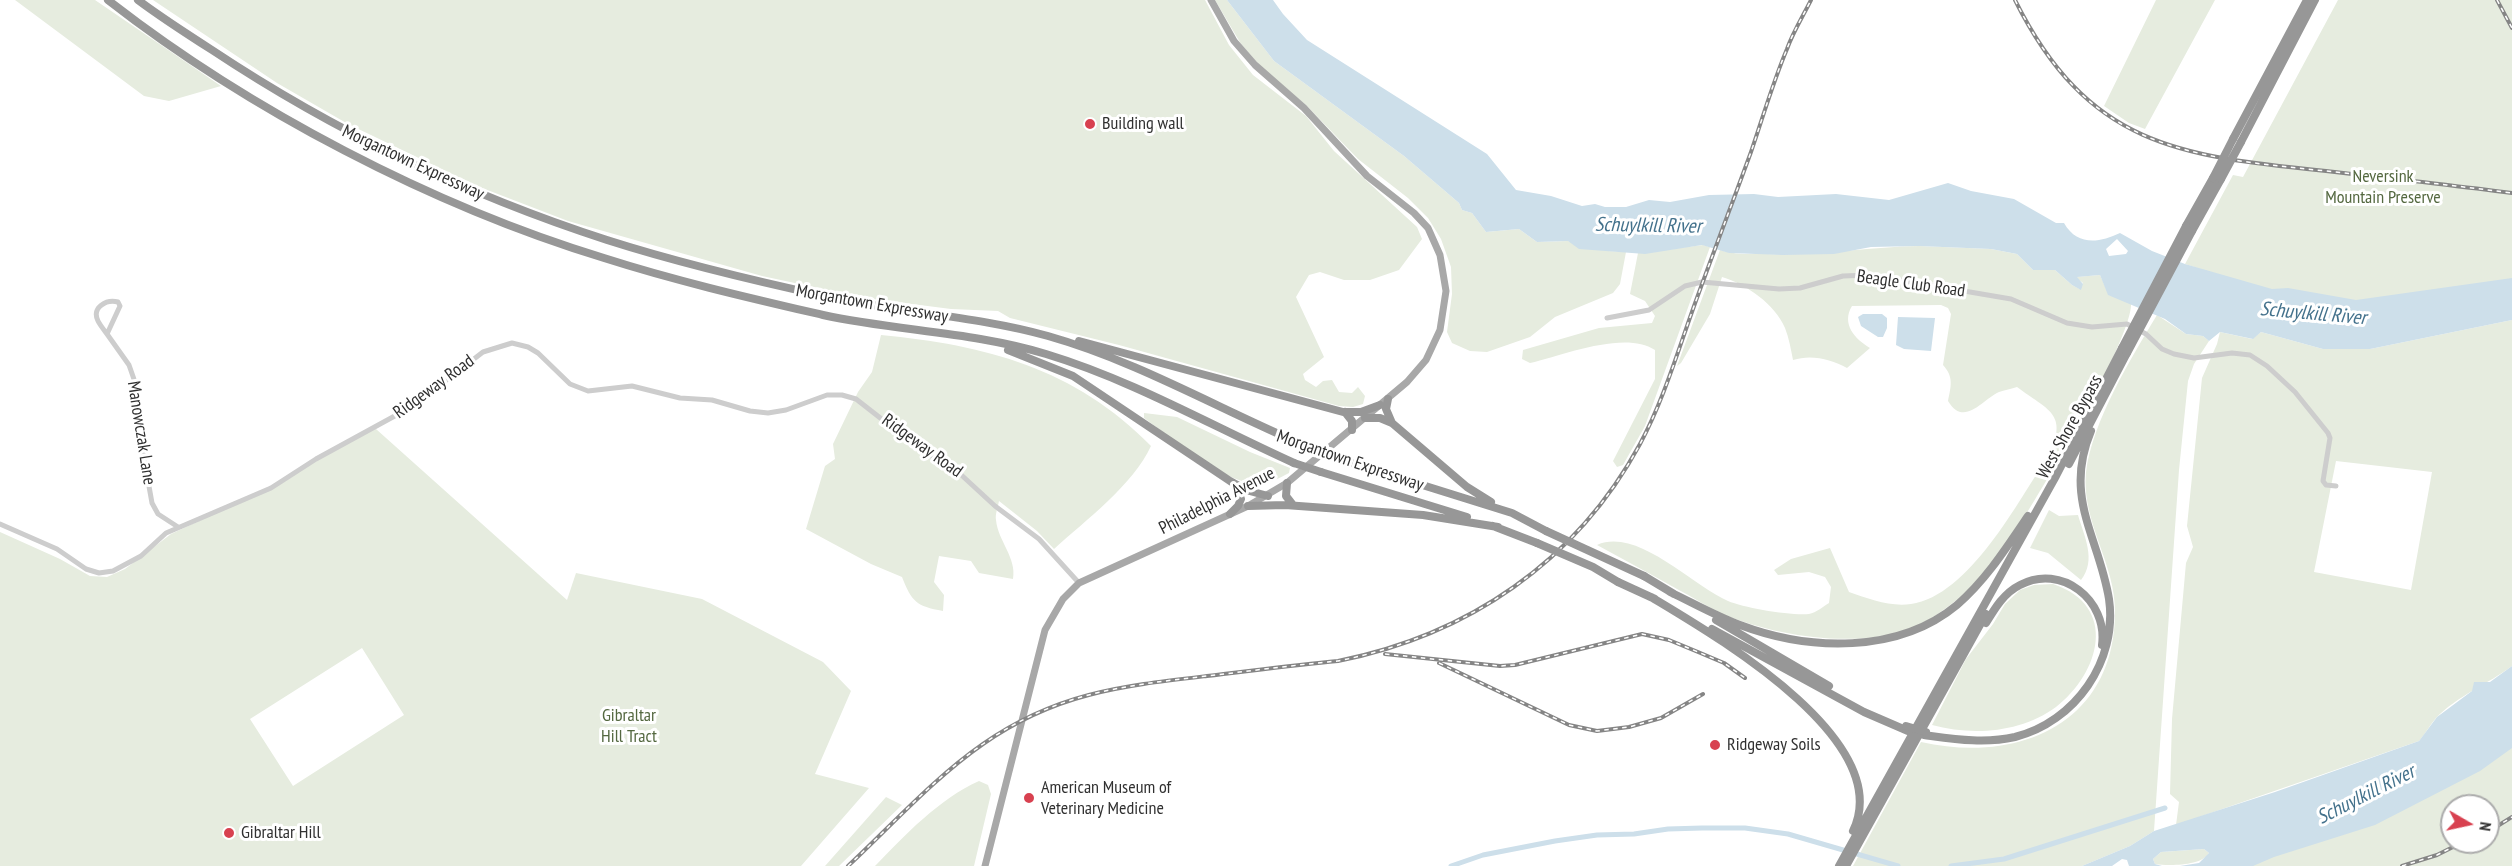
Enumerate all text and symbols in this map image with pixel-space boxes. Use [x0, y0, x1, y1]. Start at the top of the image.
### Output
place label: Building wall [1102, 113, 1184, 135]
marker: Building wall [1083, 117, 1097, 131]
street label: Morgantown Expressway [339, 121, 487, 205]
park label: Neversink Mountain Preserve [2325, 166, 2441, 208]
water label: Schuylkill River [1595, 213, 1701, 239]
street label: Beagle Club Road [1856, 266, 1966, 302]
street label: Morgantown Expressway [794, 280, 950, 328]
water label: Schuylkill River [2259, 297, 2367, 331]
street label: Ridgeway Road [389, 350, 479, 424]
street label: West Shore Bypass [2032, 371, 2108, 483]
street label: Manowczak Lane [122, 379, 160, 487]
street label: Ridgeway Road [877, 409, 967, 483]
street label: Morgantown Expressway [1274, 426, 1426, 496]
street label: Philadelphia Avenue [1156, 463, 1278, 539]
park label: Gibraltar Hill Tract [601, 705, 657, 748]
place label: Ridgeway Soils [1727, 734, 1820, 756]
marker: Ridgeway Soils [1708, 738, 1722, 752]
water label: Schuylkill River [2313, 760, 2419, 830]
place label: American Museum of Veterinary Medicine [1041, 777, 1171, 820]
marker: American Museum of Veterinary Medicine [1022, 791, 1036, 805]
north arrow [2440, 794, 2500, 854]
text: N [2475, 821, 2496, 832]
place label: Gibraltar Hill [241, 822, 321, 844]
marker: Gibraltar Hill [222, 826, 236, 840]

